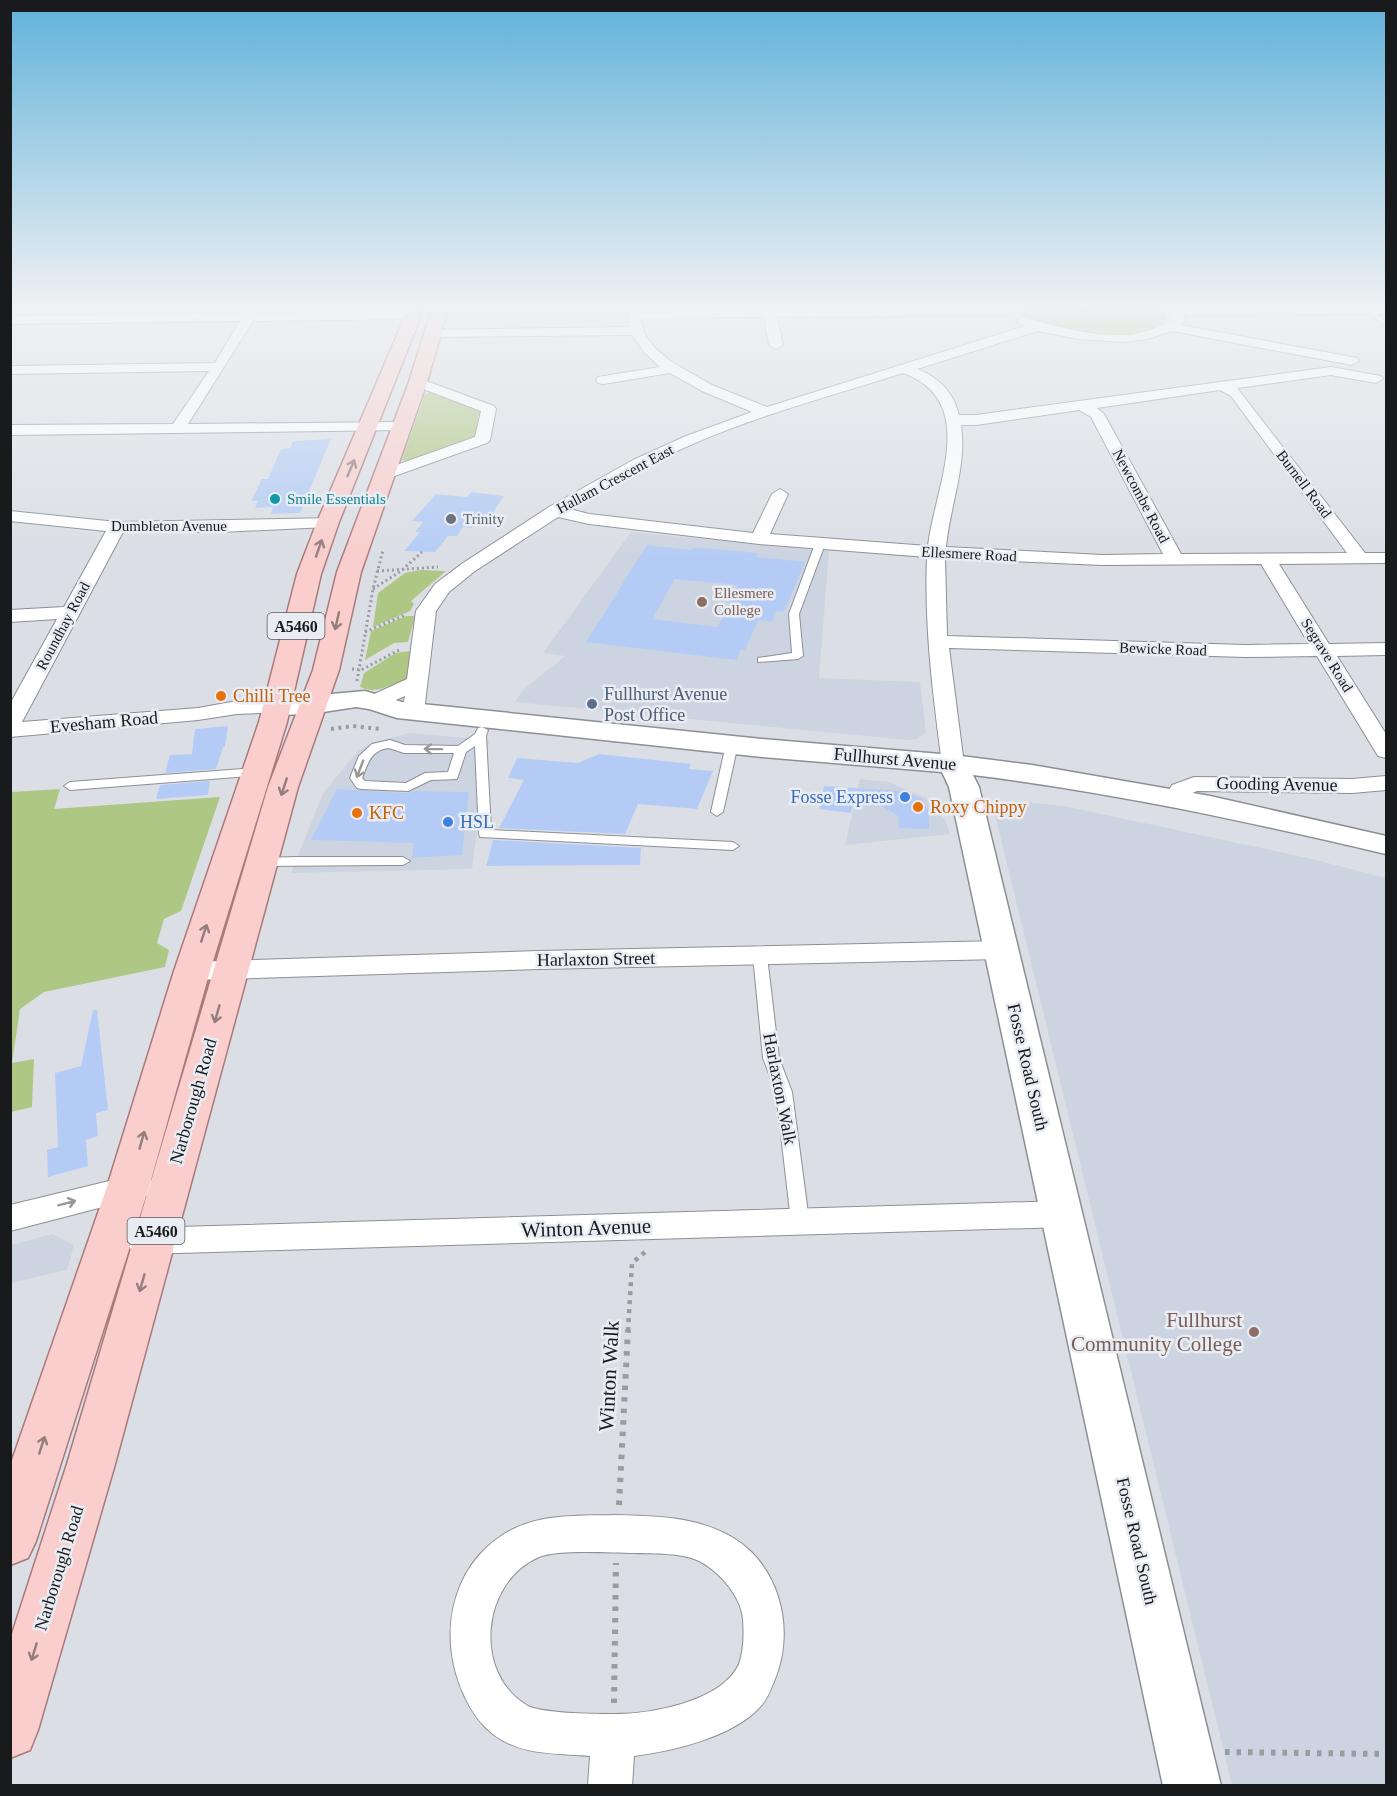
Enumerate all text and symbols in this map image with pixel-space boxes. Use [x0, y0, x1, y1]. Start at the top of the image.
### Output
street label: Hallam Crescent East [554, 441, 677, 517]
street label: Newcombe Road [1110, 446, 1173, 546]
street label: Burnell Road [1273, 447, 1335, 521]
one-way arrow [345, 459, 357, 477]
place label: Smile Essentials [287, 491, 386, 507]
marker: Smile Essentials [268, 492, 282, 506]
place label: Trinity [463, 511, 505, 527]
marker: Trinity [444, 512, 458, 526]
street label: Dumbleton Avenue [111, 518, 227, 534]
one-way arrow [314, 539, 325, 558]
street label: Ellesmere Road [921, 544, 1018, 565]
street label: Roundhay Road [33, 579, 93, 673]
place label: Ellesmere College [714, 585, 774, 618]
marker: Ellesmere College [695, 595, 709, 609]
one-way arrow [331, 611, 343, 630]
road number: A5460 [268, 613, 324, 639]
street label: Segrave Road [1298, 615, 1356, 695]
street label: Bewicke Road [1119, 639, 1208, 659]
place label: Fullhurst Avenue Post Office [604, 684, 727, 725]
place label: Chilli Tree [233, 686, 311, 706]
marker: Chilli Tree [214, 689, 228, 703]
marker: Fullhurst Avenue Post Office [585, 697, 599, 711]
street label: Evesham Road [49, 707, 159, 737]
one-way arrow [423, 744, 443, 755]
street label: Fullhurst Avenue [833, 744, 957, 774]
one-way arrow [354, 759, 365, 778]
street label: Gooding Avenue [1216, 773, 1338, 795]
one-way arrow [277, 777, 288, 796]
place label: Fosse Express [791, 787, 893, 807]
marker: Fosse Express [898, 790, 912, 804]
place label: Roxy Chippy [930, 797, 1027, 817]
marker: Roxy Chippy [911, 800, 925, 814]
place label: KFC [369, 803, 404, 823]
marker: KFC [350, 806, 364, 820]
place label: HSL [460, 812, 494, 832]
marker: HSL [441, 815, 455, 829]
one-way arrow [200, 924, 211, 943]
street label: Harlaxton Street [537, 948, 655, 970]
street label: Fosse Road South [1004, 1001, 1052, 1133]
one-way arrow [211, 1005, 222, 1024]
street label: Harlaxton Walk [759, 1031, 801, 1147]
street label: Narborough Road [166, 1036, 220, 1166]
one-way arrow [137, 1131, 148, 1150]
one-way arrow [57, 1197, 76, 1208]
street label: Winton Avenue [521, 1214, 651, 1242]
road number: A5460 [128, 1218, 184, 1244]
one-way arrow [136, 1273, 147, 1292]
place label: Fullhurst Community College [1071, 1308, 1242, 1356]
street label: Winton Walk [594, 1320, 624, 1432]
marker: Fullhurst Community College [1247, 1325, 1261, 1339]
one-way arrow [38, 1436, 49, 1455]
street label: Fosse Road South [1113, 1475, 1161, 1607]
street label: Narborough Road [31, 1503, 87, 1633]
one-way arrow [28, 1642, 39, 1661]

